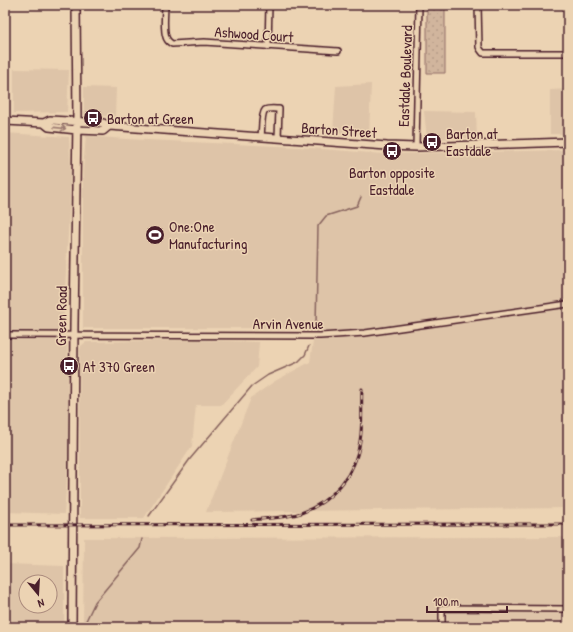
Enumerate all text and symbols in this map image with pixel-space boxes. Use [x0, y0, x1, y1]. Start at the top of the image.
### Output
street label: Ashwood Court [214, 21, 295, 47]
street label: Eastdale Boulevard [393, 25, 417, 127]
bus stop icon: Barton at Green [82, 107, 104, 129]
place label: Barton at Green [107, 108, 194, 129]
street label: Barton Street [301, 117, 378, 143]
place label: Barton at Eastdale [446, 123, 499, 161]
one-way arrow [53, 125, 66, 132]
bus stop icon: Barton at Eastdale [421, 131, 443, 153]
bus stop icon: Barton opposite Eastdale [381, 140, 403, 162]
place label: Barton opposite Eastdale [349, 162, 435, 200]
place label: One:One Manufacturing [169, 216, 248, 254]
sports icon: One:One Manufacturing [144, 224, 166, 246]
street label: Green Road [50, 286, 72, 346]
street label: Arvin Avenue [253, 313, 323, 334]
bus stop icon: At 370 Green [58, 355, 80, 377]
place label: At 370 Green [83, 356, 155, 377]
north arrow [18, 574, 58, 614]
scale bar [427, 588, 507, 614]
text: 100 m [433, 593, 459, 610]
text: N [36, 596, 46, 611]

